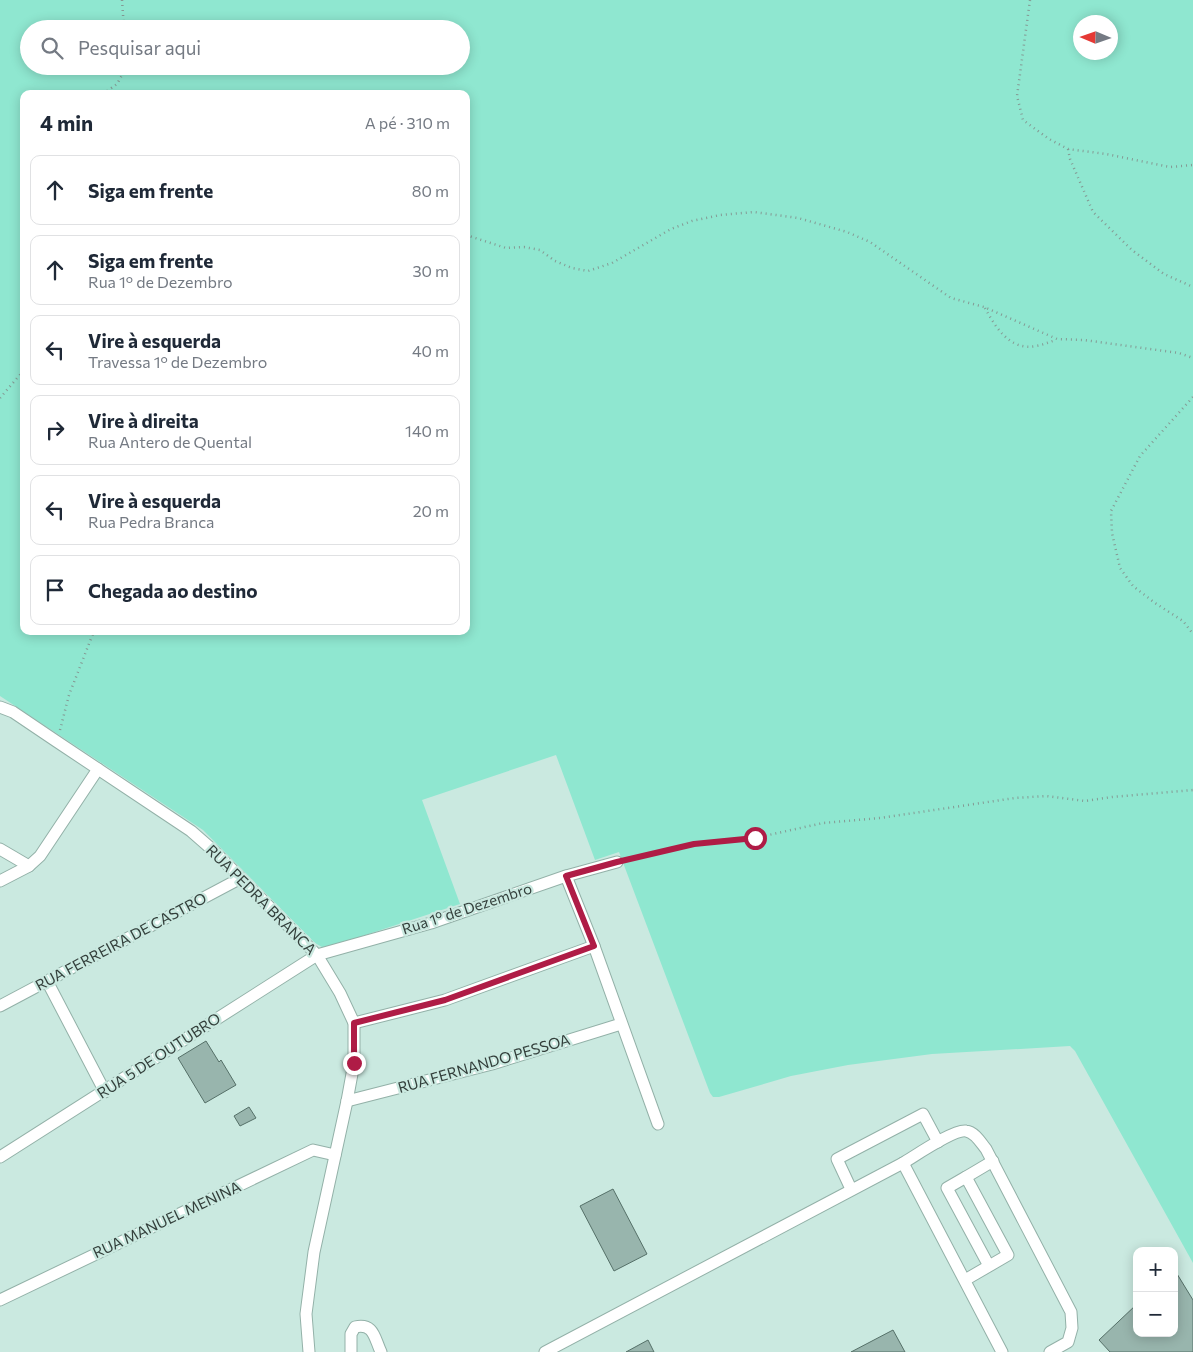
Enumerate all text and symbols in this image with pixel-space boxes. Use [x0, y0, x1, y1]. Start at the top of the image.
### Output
north arrow [1073, 15, 1118, 60]
search box [20, 20, 470, 75]
icon: search [38, 34, 66, 62]
text: Pesquisar aqui [78, 36, 201, 59]
text: 4 min [40, 110, 93, 135]
text: A pé · 310 m [365, 113, 450, 132]
icon: ahead [41, 176, 69, 204]
text: Siga em frente [88, 179, 213, 202]
text: 80 m [412, 181, 449, 200]
text: Siga em frente [88, 249, 213, 272]
icon: ahead [41, 256, 69, 284]
text: 30 m [412, 261, 449, 280]
text: Rua 1º de Dezembro [88, 272, 233, 291]
text: Vire à esquerda [88, 329, 221, 352]
icon: left [41, 336, 69, 364]
text: 40 m [412, 341, 449, 360]
text: Travessa 1º de Dezembro [88, 352, 267, 371]
text: Vire à direita [88, 409, 199, 432]
icon: right [41, 416, 69, 444]
text: 140 m [405, 421, 449, 440]
text: Rua Antero de Quental [88, 432, 252, 451]
text: Vire à esquerda [88, 489, 221, 512]
icon: left [41, 496, 69, 524]
text: 20 m [413, 501, 449, 520]
text: Rua Pedra Branca [88, 512, 214, 531]
icon: arrive [41, 576, 69, 604]
text: Chegada ao destino [88, 579, 258, 602]
route start [744, 827, 767, 850]
street label: RUA PEDRA BRANCA [203, 841, 320, 958]
street label: Rua 1º de Dezembro [399, 879, 534, 938]
street label: RUA FERREIRA DE CASTRO [32, 888, 209, 994]
street label: RUA 5 DE OUTUBRO [93, 1009, 223, 1102]
street label: RUA FERNANDO PESSOA [396, 1030, 572, 1096]
route end [343, 1052, 366, 1075]
street label: RUA MANUEL MENINA [90, 1177, 243, 1261]
map controls [1133, 1247, 1178, 1337]
button: + [1133, 1247, 1178, 1292]
button: − [1133, 1292, 1178, 1337]

